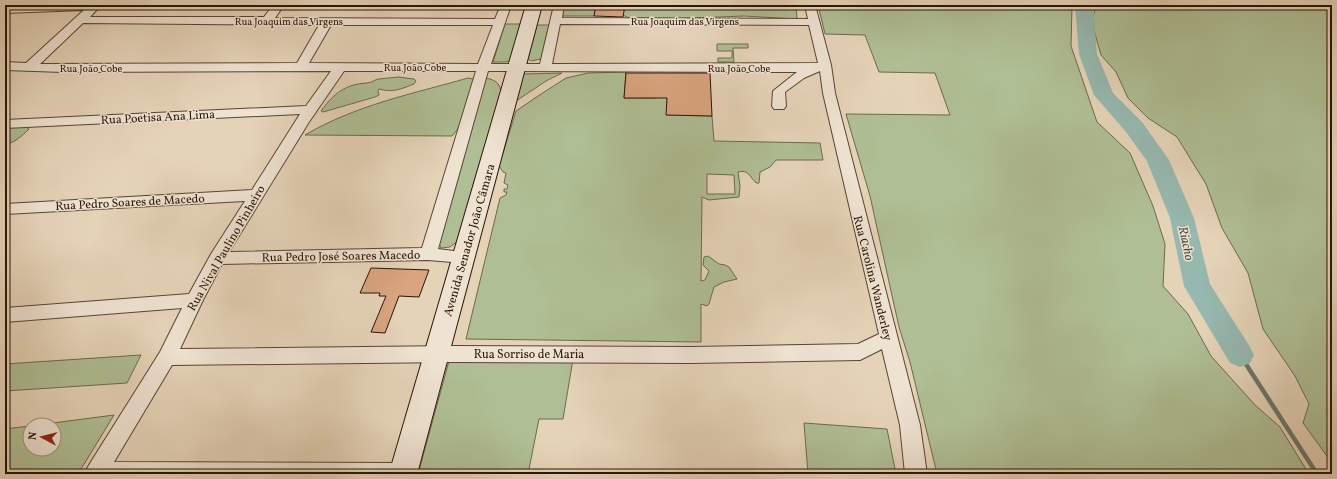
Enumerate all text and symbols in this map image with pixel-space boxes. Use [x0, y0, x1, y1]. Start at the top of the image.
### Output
street label: Rua Joaquim das Virgens [235, 15, 343, 29]
street label: Rua Joaquim das Virgens [631, 15, 739, 29]
street label: Rua João Cobe [384, 61, 446, 75]
street label: Rua João Cobe [60, 62, 122, 76]
street label: Rua João Cobe [708, 62, 770, 76]
street label: Rua Poetisa Ana Lima [101, 107, 216, 129]
street label: Avenida Senador João Câmara [440, 162, 499, 318]
street label: Rua Nival Paulino Pinheiro [184, 183, 269, 314]
street label: Rua Pedro Soares de Macedo [55, 191, 205, 215]
street label: Rua Carolina Wanderley [849, 214, 895, 343]
water label: Riacho [1173, 225, 1197, 262]
street label: Rua Pedro José Soares Macedo [262, 248, 420, 266]
street label: Rua Sorriso de Maria [474, 347, 584, 363]
north arrow [22, 417, 62, 457]
text: N [26, 431, 41, 441]

